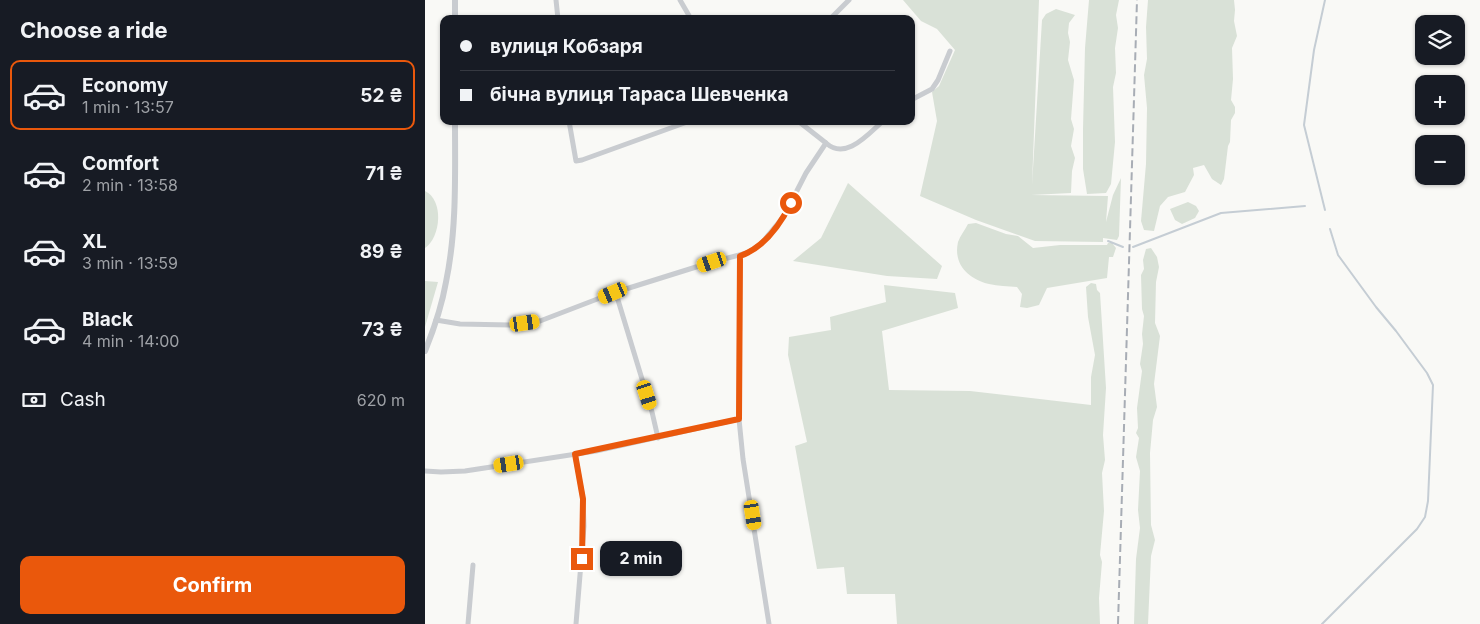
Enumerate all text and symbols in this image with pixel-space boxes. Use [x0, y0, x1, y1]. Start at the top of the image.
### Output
map controls [1415, 15, 1465, 185]
button: layers [1415, 15, 1465, 65]
text: Choose a ride [20, 17, 168, 43]
text: вулиця Кобзаря [490, 35, 643, 58]
icon: car [22, 73, 67, 118]
text: Economy [82, 74, 168, 97]
button: + [1415, 75, 1465, 125]
text: бічна вулиця Тараса Шевченка [490, 83, 788, 106]
text: 52 ₴ [360, 84, 403, 107]
text: 1 min · 13:57 [82, 97, 174, 117]
button: − [1415, 135, 1465, 185]
icon: car [22, 151, 67, 196]
text: Comfort [82, 152, 159, 175]
text: 71 ₴ [365, 162, 403, 185]
text: 2 min · 13:58 [82, 175, 178, 195]
route start [780, 192, 802, 214]
icon: car [22, 229, 67, 274]
text: XL [82, 230, 107, 253]
text: 89 ₴ [360, 240, 403, 263]
car [695, 250, 728, 274]
text: 3 min · 13:59 [82, 253, 178, 273]
car [596, 280, 629, 306]
icon: car [22, 307, 67, 352]
text: Black [82, 308, 133, 331]
car [509, 313, 540, 333]
text: 73 ₴ [361, 318, 403, 341]
text: 4 min · 14:00 [82, 331, 179, 351]
car [635, 378, 658, 412]
icon: cash [20, 386, 48, 414]
text: Cash [60, 388, 106, 411]
text: 620 m [357, 390, 405, 410]
car [493, 454, 524, 474]
car [743, 499, 762, 531]
callout: 2 min [599, 542, 682, 576]
route end [571, 548, 593, 570]
text: 2 min [620, 548, 662, 568]
button: Confirm [20, 556, 405, 614]

